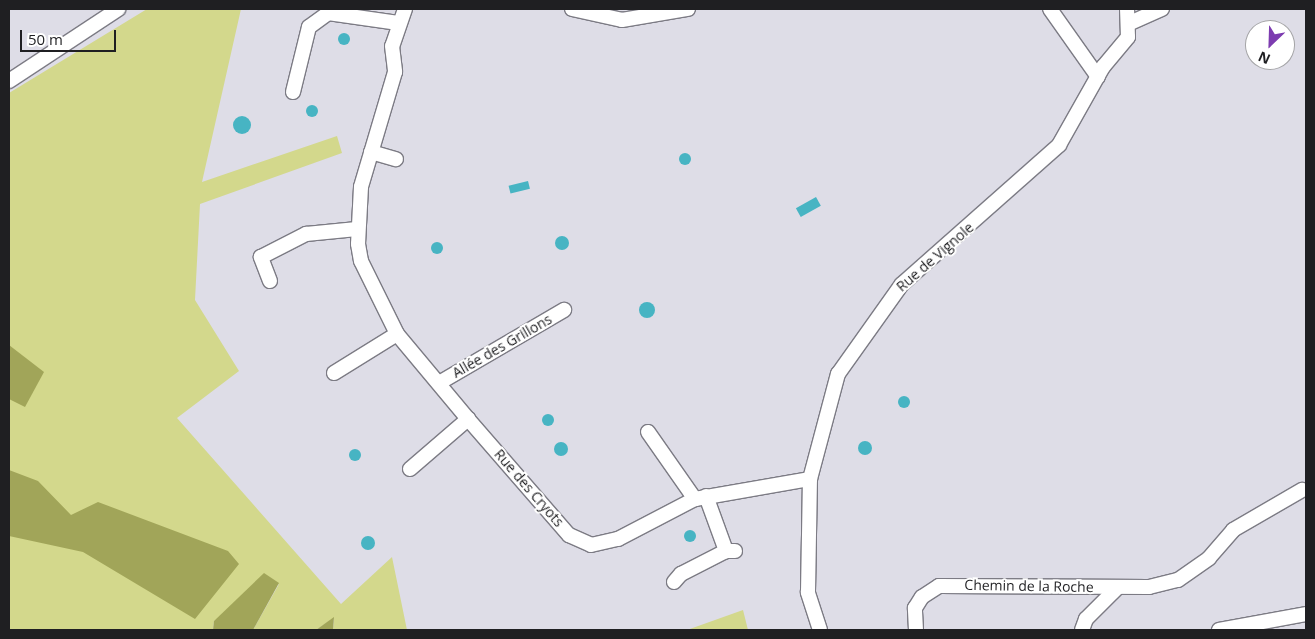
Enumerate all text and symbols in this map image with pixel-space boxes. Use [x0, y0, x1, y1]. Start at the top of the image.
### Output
scale bar [22, 20, 119, 52]
north arrow [1245, 20, 1295, 70]
text: 50 m [28, 29, 63, 49]
text: N [1255, 47, 1273, 69]
street label: Rue de Vignole [893, 219, 977, 295]
street label: Allée des Grillons [449, 311, 555, 381]
street label: Rue des Cryots [491, 446, 567, 530]
street label: Chemin de la Roche [964, 576, 1094, 596]

